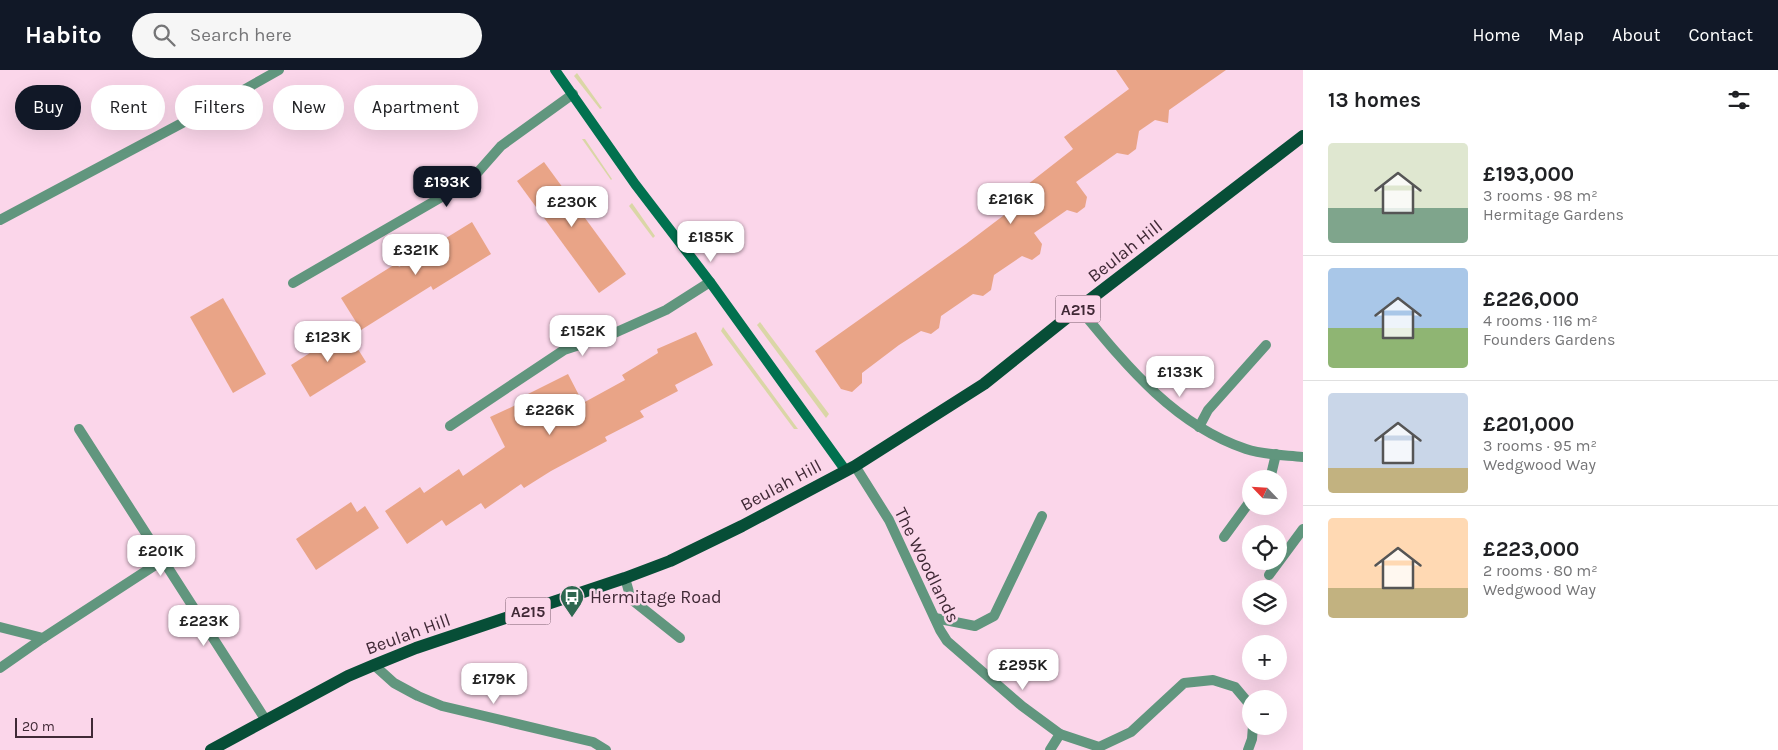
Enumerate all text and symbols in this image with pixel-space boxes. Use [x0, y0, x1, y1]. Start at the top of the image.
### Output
search box [132, 13, 482, 58]
text: Habito [25, 21, 102, 49]
icon: search [150, 21, 178, 49]
text: Search here [190, 24, 292, 46]
text: Home [1472, 24, 1520, 46]
text: Map [1548, 24, 1584, 46]
text: About [1612, 24, 1661, 46]
text: Contact [1689, 24, 1753, 46]
chip: Buy [15, 85, 81, 130]
chip: Rent [91, 85, 165, 130]
chip: Filters [175, 85, 263, 130]
chip: New [273, 85, 344, 130]
chip: Apartment [354, 85, 478, 130]
icon: filters [1725, 86, 1753, 114]
text: 13 homes [1328, 88, 1421, 112]
text: £193,000 [1483, 162, 1574, 186]
icon: home [1368, 163, 1428, 223]
pin: £193K [412, 166, 482, 208]
text: £193K [424, 172, 470, 191]
pin: £216K [976, 182, 1046, 225]
pin: £230K [537, 186, 607, 228]
text: 3 rooms · 98 m² [1483, 186, 1598, 205]
text: £216K [988, 189, 1034, 208]
text: £230K [547, 192, 597, 211]
text: Hermitage Gardens [1483, 205, 1624, 224]
street label: Beulah Hill [1083, 215, 1167, 287]
pin: £185K [676, 220, 746, 263]
text: £185K [688, 227, 734, 246]
pin: £321K [381, 234, 451, 276]
text: £321K [393, 240, 439, 259]
text: £226,000 [1483, 287, 1579, 311]
icon: home [1368, 288, 1428, 348]
road number: A215 [1056, 295, 1100, 322]
text: 4 rooms · 116 m² [1483, 311, 1598, 330]
pin: £152K [548, 314, 618, 357]
pin: £123K [293, 320, 363, 363]
text: £152K [561, 321, 605, 340]
text: £123K [305, 327, 351, 346]
text: Founders Gardens [1483, 330, 1615, 349]
pin: £133K [1145, 356, 1215, 398]
text: £133K [1157, 362, 1203, 381]
pin: £226K [515, 394, 585, 436]
text: £226K [525, 400, 575, 419]
text: £201,000 [1483, 412, 1574, 436]
icon: home [1368, 413, 1428, 473]
text: 3 rooms · 95 m² [1483, 436, 1597, 455]
street label: Beulah Hill [737, 454, 825, 516]
text: Wedgwood Way [1483, 455, 1596, 474]
north arrow [1242, 470, 1288, 515]
map controls [1242, 470, 1287, 735]
street label: The Woodlands [890, 504, 964, 626]
button: locate [1242, 525, 1287, 570]
pin: £201K [126, 534, 196, 577]
text: £223,000 [1483, 537, 1579, 561]
icon: home [1368, 538, 1428, 598]
text: £201K [138, 541, 184, 560]
text: 2 rooms · 80 m² [1483, 561, 1598, 580]
button: layers [1242, 580, 1287, 625]
text: Wedgwood Way [1483, 580, 1596, 599]
bus stop icon: Hermitage Road [559, 584, 585, 618]
place label: Hermitage Road [590, 586, 722, 608]
road number: A215 [506, 598, 550, 624]
pin: £223K [169, 604, 239, 647]
street label: Beulah Hill [362, 608, 454, 660]
text: £223K [179, 611, 229, 630]
button: + [1242, 635, 1287, 680]
pin: £295K [988, 648, 1058, 691]
text: £295K [999, 655, 1047, 674]
pin: £179K [459, 662, 529, 705]
text: £179K [472, 669, 516, 688]
button: − [1242, 690, 1287, 735]
scale bar [15, 715, 92, 738]
text: 20 m [22, 718, 55, 735]

